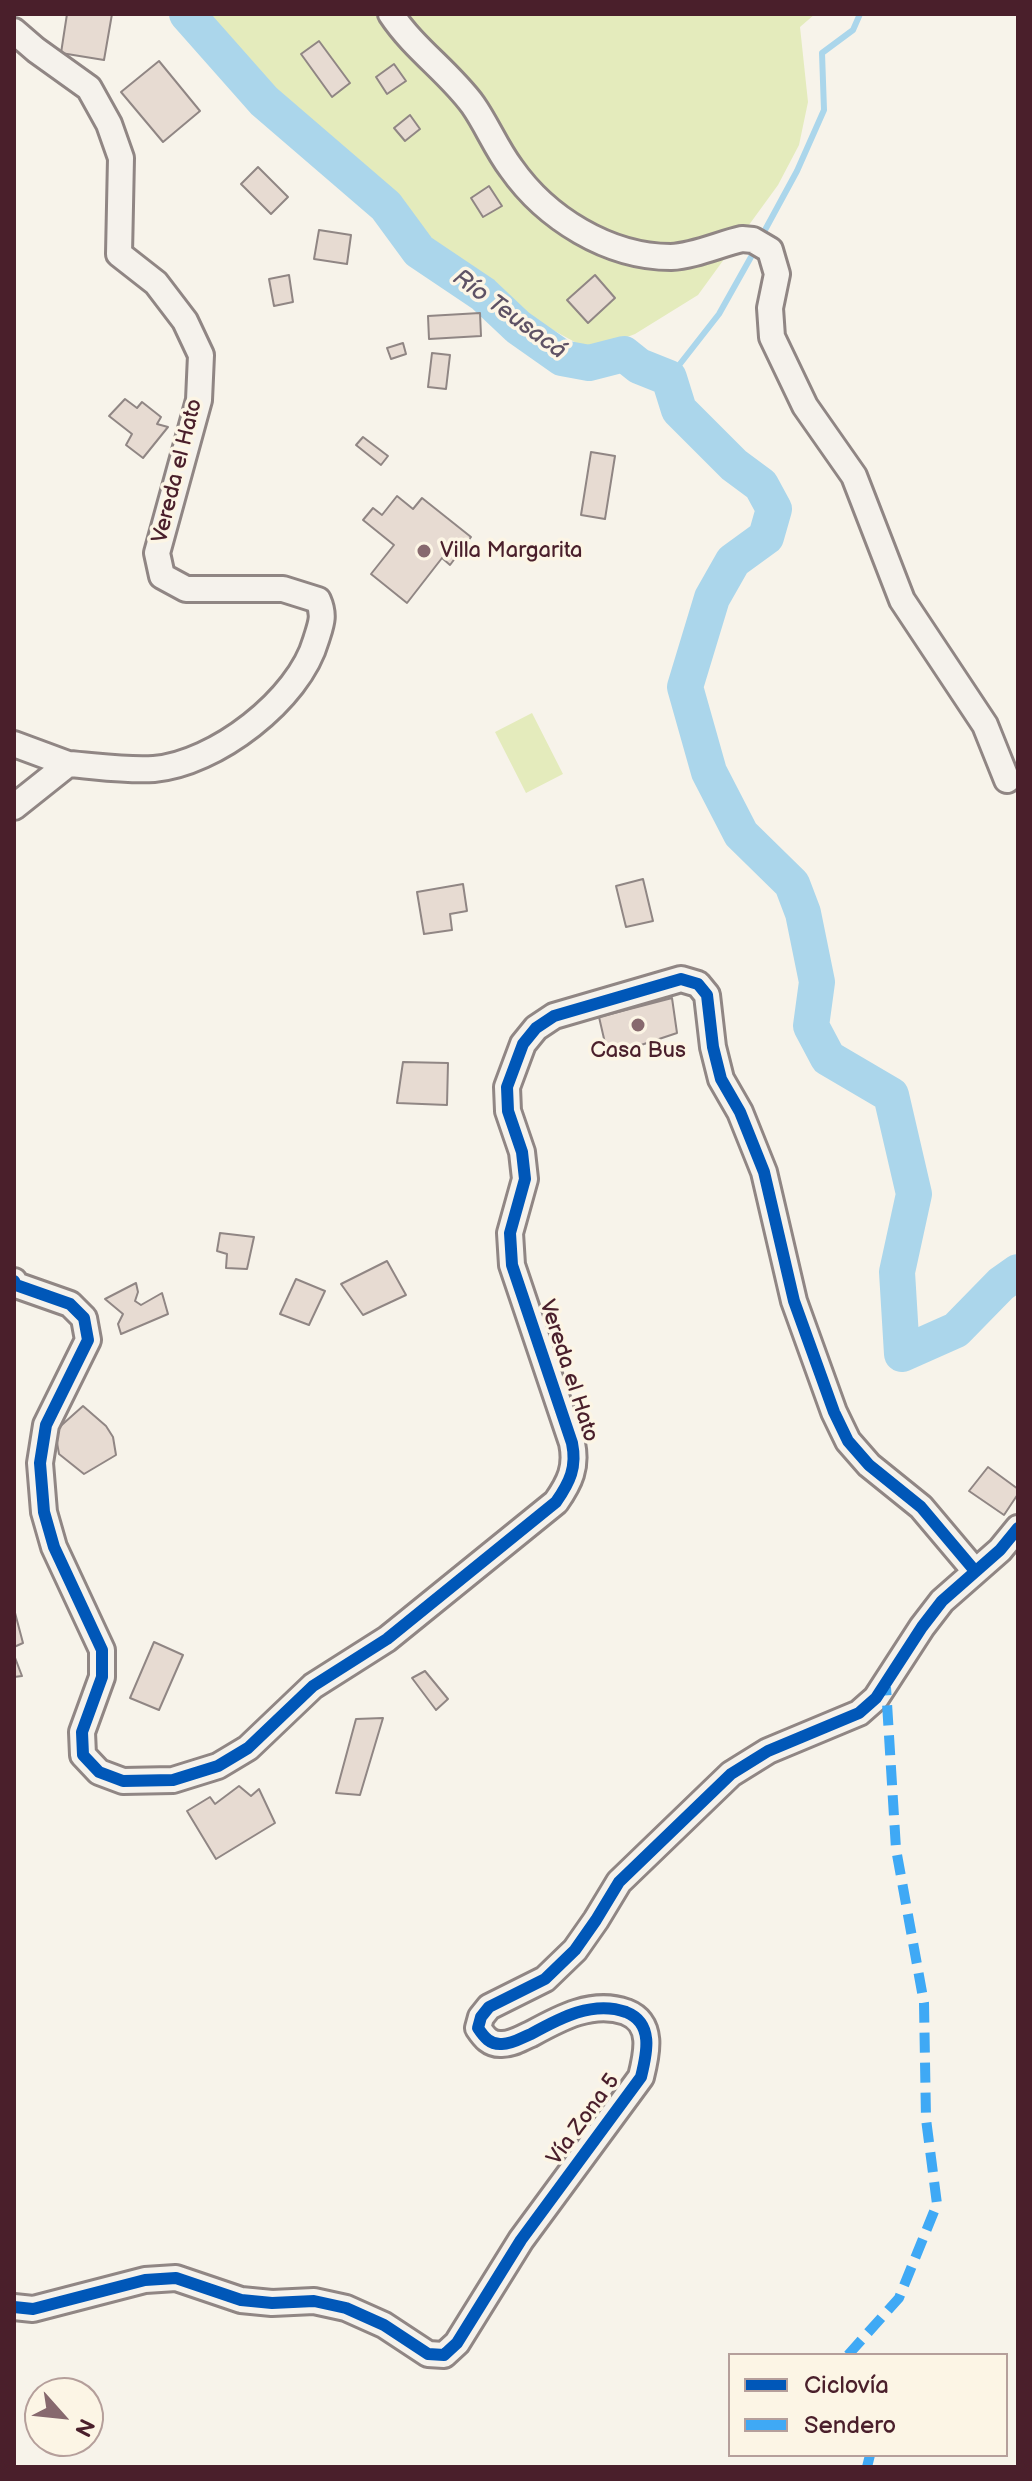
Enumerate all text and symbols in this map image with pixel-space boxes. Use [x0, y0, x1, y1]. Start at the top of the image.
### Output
water label: Río Teusacá [446, 264, 572, 366]
street label: Vereda el Hato [147, 396, 209, 546]
place label: Villa Margarita [440, 538, 583, 564]
marker: Villa Margarita [415, 542, 433, 560]
marker: Casa Bus [629, 1016, 647, 1034]
place label: Casa Bus [590, 1038, 686, 1064]
street label: Vereda el Hato [533, 1297, 603, 1445]
street label: Vía Zona 5 [542, 2069, 626, 2171]
legend [728, 2353, 1008, 2457]
text: Ciclovía [804, 2371, 889, 2400]
north arrow [24, 2377, 104, 2457]
text: Sendero [804, 2411, 896, 2440]
text: N [68, 2414, 100, 2441]

